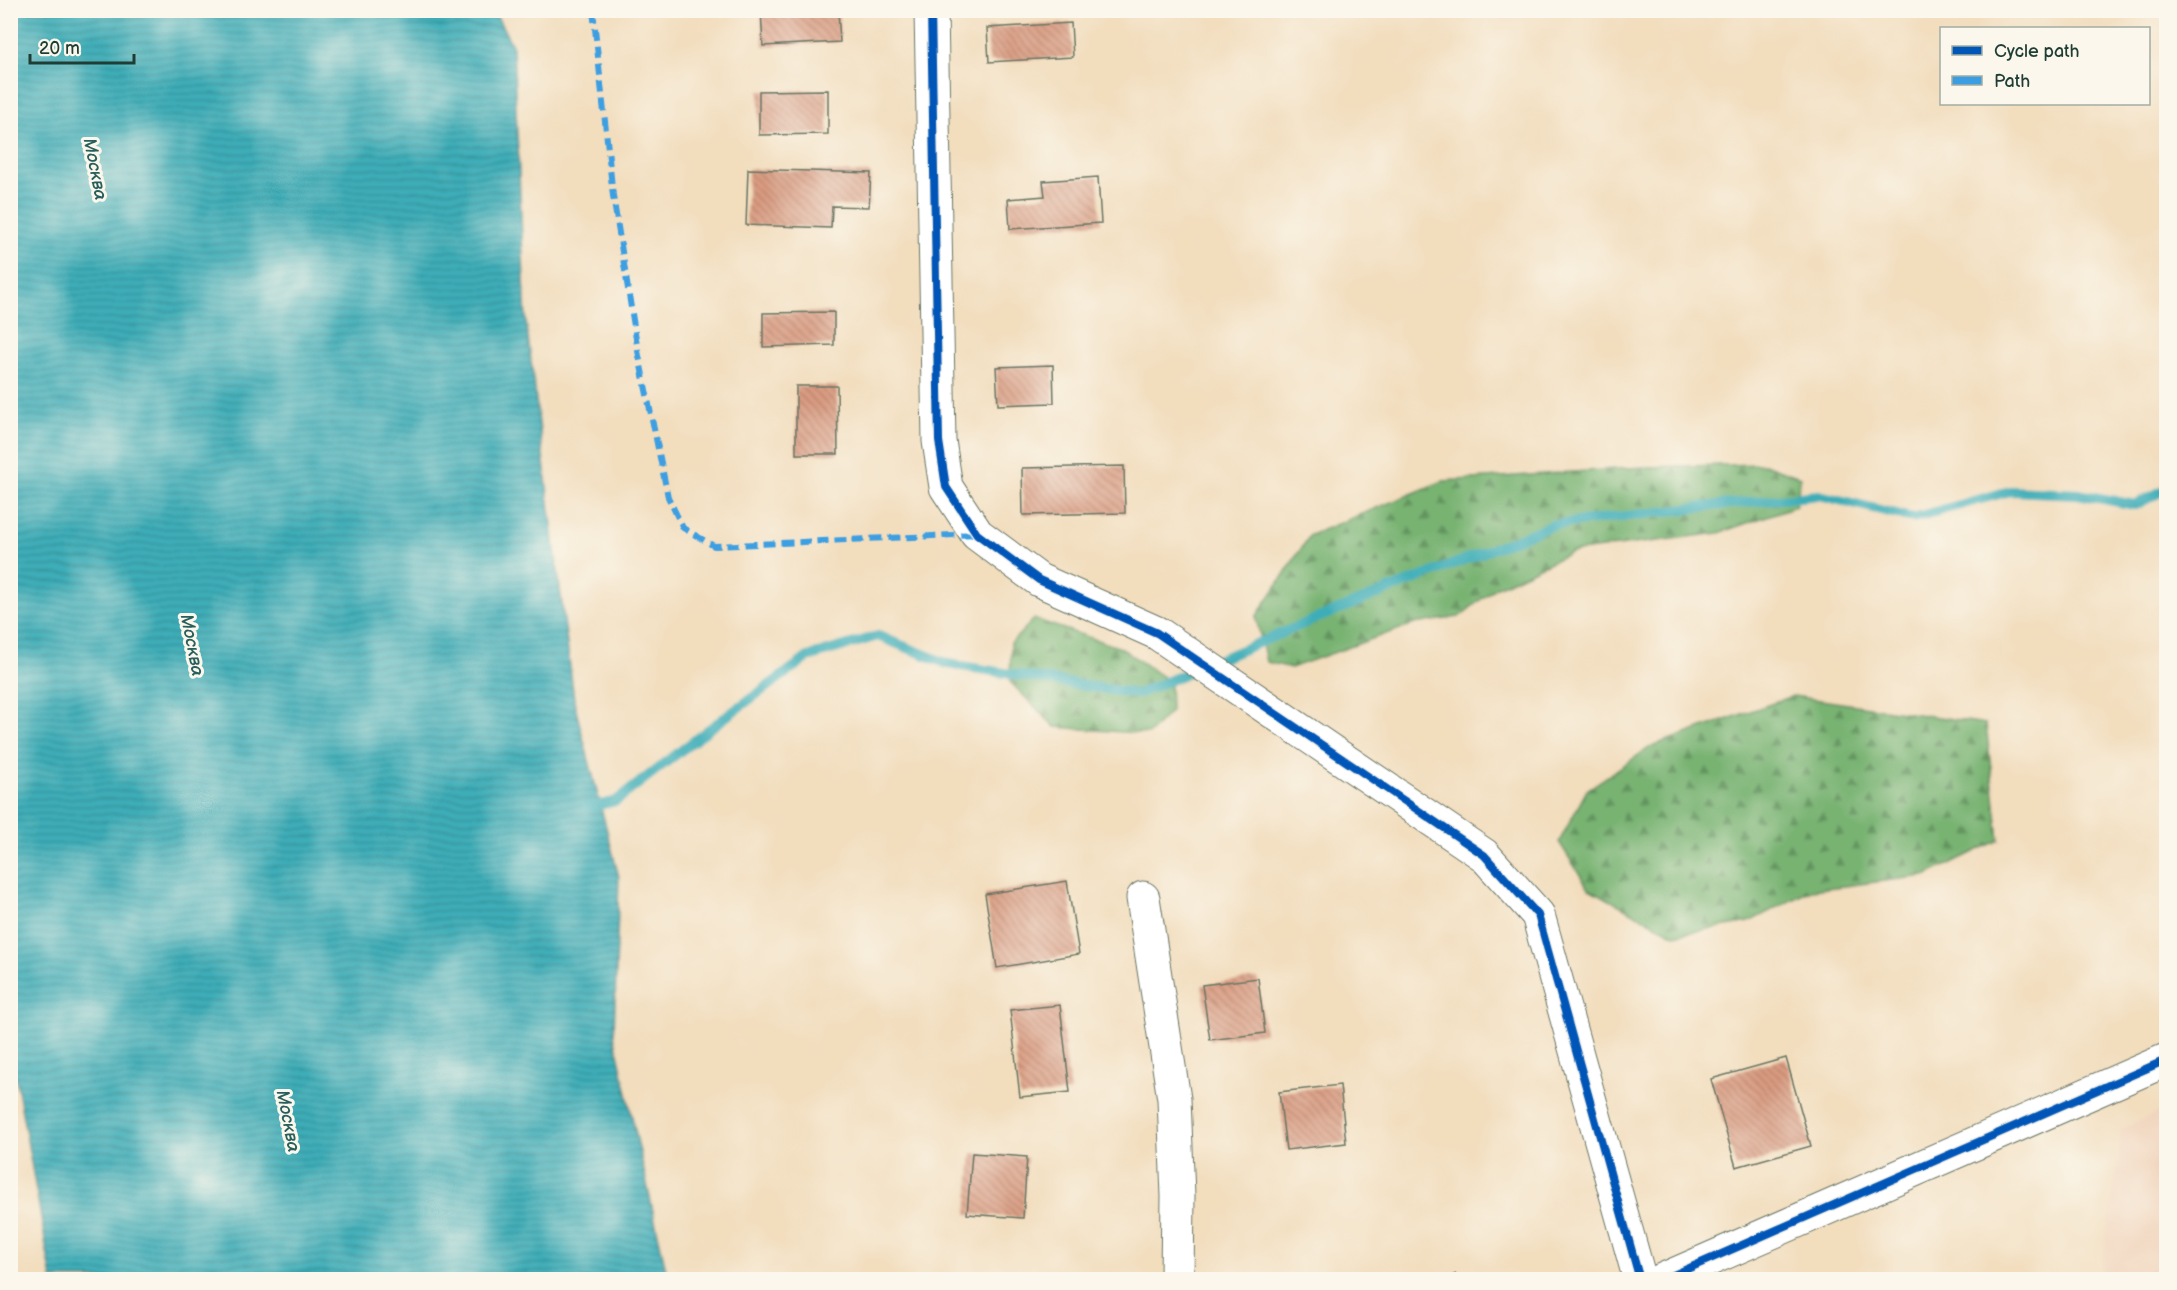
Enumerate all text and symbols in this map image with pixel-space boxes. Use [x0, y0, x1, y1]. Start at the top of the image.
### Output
scale bar [30, 27, 134, 65]
legend [1940, 27, 2150, 105]
text: 20 m [39, 38, 80, 59]
text: Cycle path [1994, 41, 2080, 62]
text: Path [1994, 71, 2030, 92]
water label: Москва [79, 136, 111, 202]
water label: Москва [176, 612, 208, 678]
water label: Москва [272, 1088, 304, 1154]

